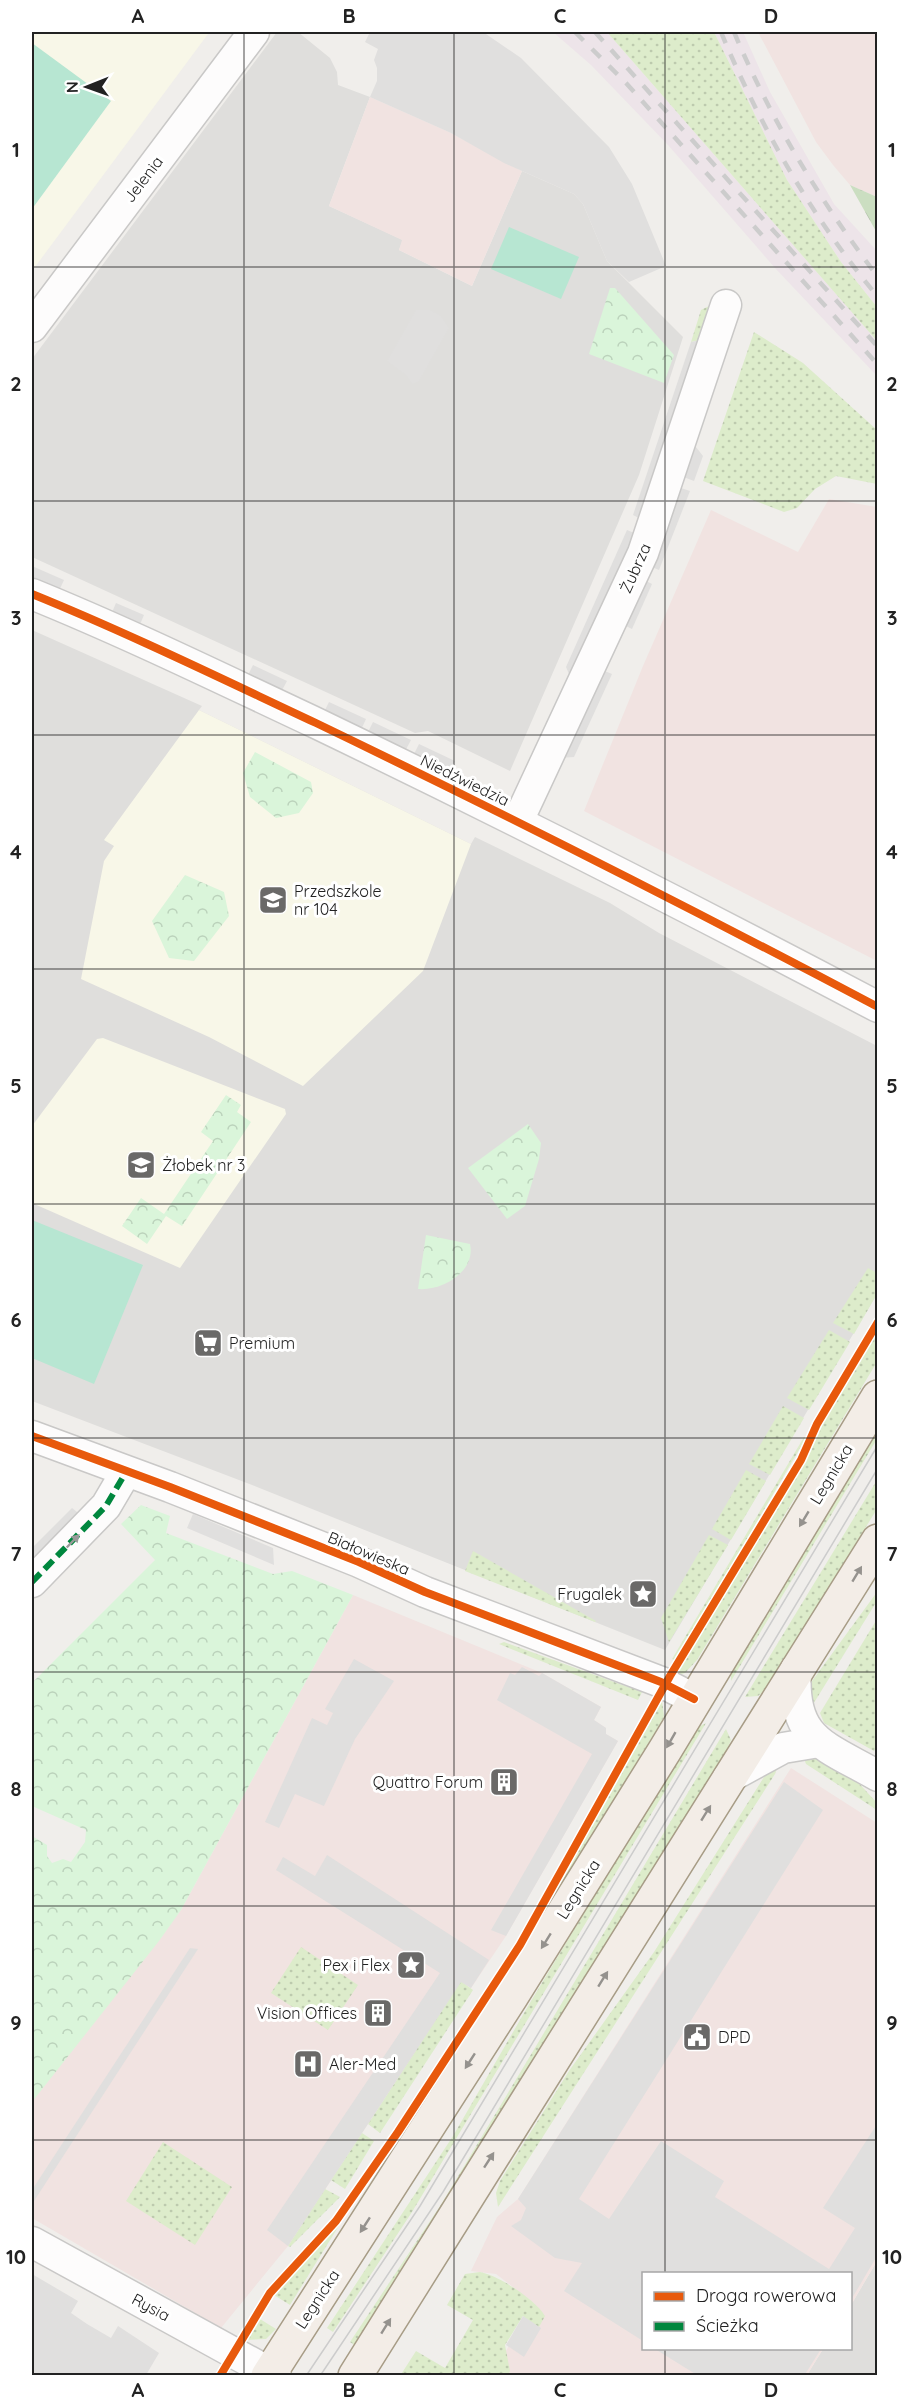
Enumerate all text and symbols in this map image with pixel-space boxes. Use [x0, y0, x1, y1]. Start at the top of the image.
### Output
text: A [132, 3, 145, 28]
text: B [342, 3, 356, 28]
text: C [554, 3, 567, 28]
text: D [764, 3, 778, 28]
north arrow [57, 57, 117, 117]
text: N [62, 81, 82, 93]
text: 1 [12, 137, 20, 162]
text: 1 [888, 137, 896, 162]
street label: Jelenia [119, 152, 167, 206]
text: 2 [10, 371, 22, 396]
text: 2 [886, 371, 898, 396]
street label: Żubrza [615, 540, 655, 596]
text: 3 [11, 605, 21, 630]
text: 3 [887, 605, 897, 630]
street label: Niedźwiedzia [417, 750, 513, 810]
text: 4 [10, 839, 22, 864]
text: 4 [886, 839, 898, 864]
place label: Przedszkole nr 104 [294, 881, 382, 919]
school or university icon: Przedszkole nr 104 [257, 884, 289, 916]
text: 5 [10, 1073, 22, 1098]
text: 5 [886, 1073, 898, 1098]
school or university icon: Żłobek nr 3 [125, 1149, 157, 1181]
place label: Żłobek nr 3 [162, 1155, 246, 1175]
text: 6 [10, 1307, 22, 1332]
text: 6 [886, 1307, 898, 1332]
supermarket icon: Premium [192, 1327, 224, 1359]
place label: Premium [229, 1333, 295, 1353]
street label: Legnicka [805, 1440, 857, 1508]
one-way arrow [798, 1511, 809, 1527]
street label: Białowieska [325, 1527, 413, 1579]
one-way arrow [65, 1534, 79, 1548]
text: 7 [11, 1541, 22, 1566]
text: 7 [887, 1541, 898, 1566]
one-way arrow [852, 1566, 863, 1582]
place icon: Frugalek [627, 1578, 659, 1610]
place label: Frugalek [557, 1584, 622, 1604]
one-way arrow [666, 1732, 676, 1749]
building icon: Quattro Forum [488, 1766, 520, 1798]
place label: Quattro Forum [373, 1772, 483, 1792]
text: 8 [11, 1776, 22, 1801]
text: 8 [887, 1776, 898, 1801]
one-way arrow [701, 1805, 712, 1821]
street label: Legnicka [552, 1855, 604, 1923]
one-way arrow [540, 1933, 551, 1949]
place icon: Pex i Flex [395, 1949, 427, 1981]
place label: Pex i Flex [323, 1955, 390, 1975]
one-way arrow [598, 1971, 609, 1987]
building icon: Vision Offices [362, 1997, 394, 2029]
place label: Vision Offices [257, 2003, 357, 2023]
text: 9 [10, 2010, 22, 2035]
text: 9 [886, 2010, 898, 2035]
public building icon: DPD [681, 2021, 713, 2053]
place label: DPD [718, 2027, 751, 2047]
hospital icon: Aler-Med [292, 2048, 324, 2080]
one-way arrow [465, 2053, 476, 2069]
place label: Aler-Med [329, 2054, 396, 2074]
one-way arrow [483, 2152, 494, 2169]
one-way arrow [359, 2217, 370, 2233]
text: 10 [6, 2244, 26, 2269]
text: 10 [882, 2244, 902, 2269]
street label: Legnicka [290, 2266, 344, 2332]
legend [642, 2272, 852, 2350]
text: Droga rowerowa [696, 2284, 836, 2307]
street label: Rysia [129, 2289, 173, 2325]
text: Ścieżka [696, 2314, 759, 2337]
one-way arrow [380, 2318, 391, 2334]
text: A [132, 2377, 145, 2402]
text: B [342, 2377, 356, 2402]
text: C [554, 2377, 567, 2402]
text: D [764, 2377, 778, 2402]

